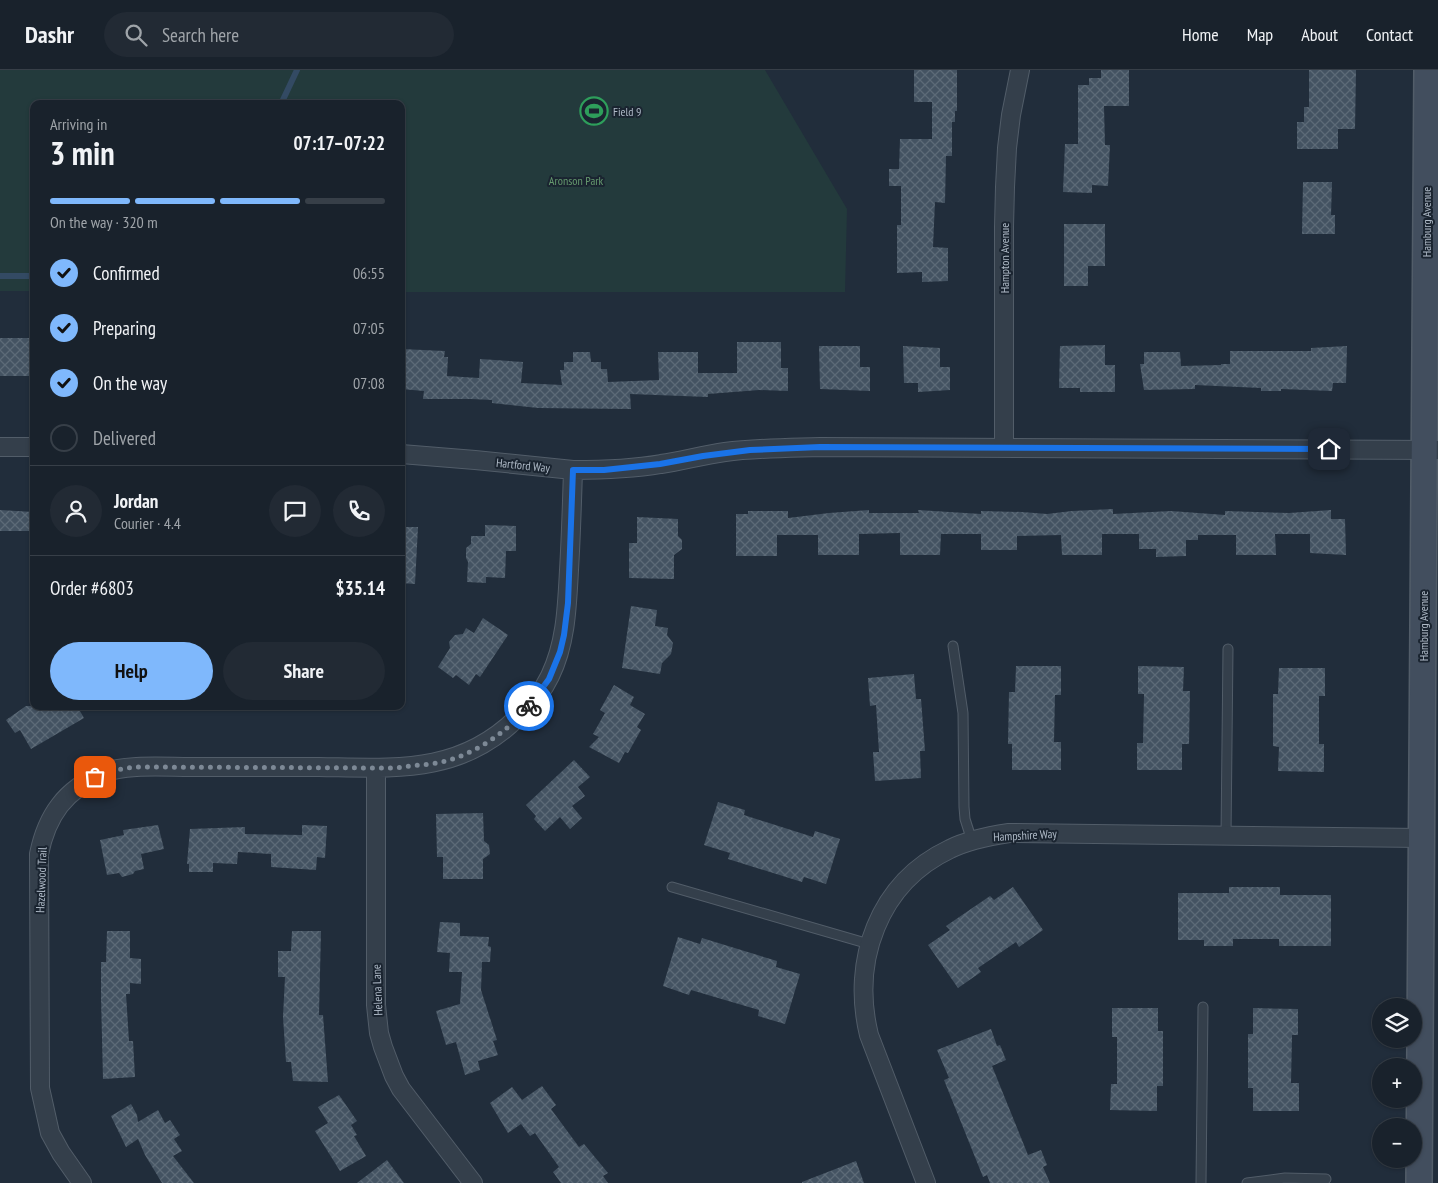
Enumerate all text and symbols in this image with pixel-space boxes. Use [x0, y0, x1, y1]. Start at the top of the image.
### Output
search box [104, 12, 454, 57]
text: Dashr [25, 19, 74, 50]
icon: search [122, 21, 150, 49]
text: Search here [162, 23, 239, 47]
text: Home [1182, 23, 1219, 46]
text: Map [1247, 23, 1273, 46]
text: About [1301, 23, 1338, 46]
text: Contact [1366, 23, 1413, 46]
sports icon: Field 9 [579, 96, 609, 126]
place label: Field 9 [613, 104, 641, 119]
text: Arriving in [50, 114, 107, 134]
text: 07:17–07:22 [293, 131, 385, 155]
text: 3 min [50, 132, 115, 174]
park label: Aronson Park [549, 173, 603, 188]
street label: Hamburg Avenue [1419, 187, 1434, 257]
text: On the way · 320 m [50, 212, 158, 232]
street label: Hampton Avenue [997, 223, 1012, 293]
icon: check [50, 259, 78, 287]
text: Confirmed [93, 261, 160, 285]
text: 06:55 [353, 263, 385, 283]
icon: check [50, 314, 78, 342]
text: Preparing [93, 316, 156, 340]
text: 07:05 [353, 318, 385, 338]
icon: check [50, 369, 78, 397]
text: On the way [93, 371, 167, 395]
text: 07:08 [353, 373, 385, 393]
text: Delivered [93, 426, 156, 450]
pin [1308, 428, 1350, 470]
icon: home [1315, 435, 1343, 463]
street label: Hartford Way [495, 455, 551, 475]
button: person [50, 485, 102, 537]
button: chat [269, 485, 321, 537]
button: phone [333, 485, 385, 537]
text: Jordan [114, 489, 158, 513]
text: Courier · 4.4 [114, 513, 181, 533]
text: Order #6803 [50, 576, 134, 600]
text: $35.14 [336, 576, 385, 600]
street label: Hamburg Avenue [1416, 591, 1431, 661]
button: Help [50, 642, 213, 700]
button: Share [223, 642, 385, 700]
courier [504, 681, 554, 731]
icon: bike [515, 692, 543, 720]
pin [74, 756, 116, 798]
icon: bag [81, 763, 109, 791]
street label: Hampshire Way [993, 826, 1058, 844]
street label: Hazelwood Trail [32, 847, 50, 913]
street label: Helena Lane [369, 964, 385, 1016]
map controls [1372, 998, 1422, 1168]
button: layers [1372, 998, 1422, 1048]
button: + [1372, 1058, 1422, 1108]
button: − [1372, 1118, 1422, 1168]

